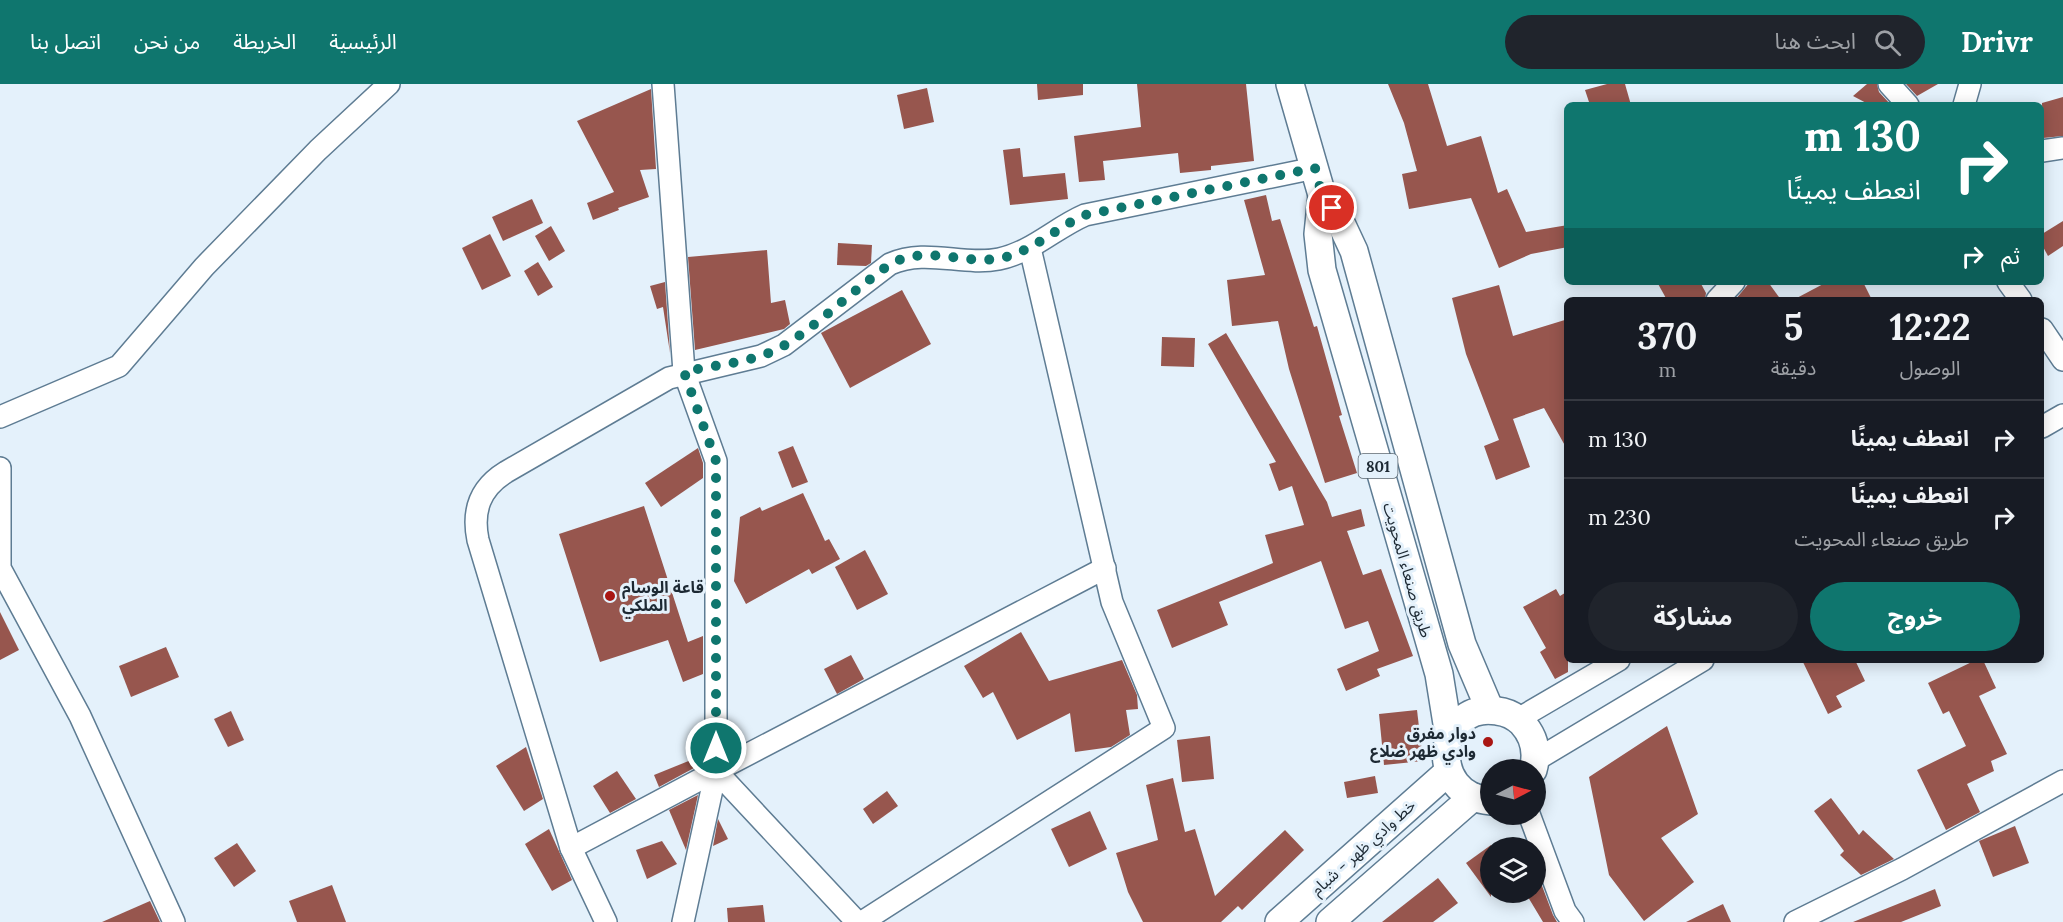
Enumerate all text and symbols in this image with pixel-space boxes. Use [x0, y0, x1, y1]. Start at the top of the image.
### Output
search box [1505, 15, 1925, 69]
text: Drivr [1961, 24, 2033, 60]
icon: search [1871, 26, 1904, 59]
text: ابحث هنا [1774, 27, 1856, 55]
text: اتصل بنا [30, 28, 101, 55]
text: من نحن [134, 28, 200, 55]
text: الخريطة [233, 28, 296, 55]
text: الرئيسية [329, 28, 397, 55]
text: 130 m [1804, 109, 1921, 163]
icon: right [1942, 126, 2020, 204]
text: انعطف يمينًا [1786, 172, 1921, 206]
pin [1306, 182, 1357, 233]
icon: arrive [1315, 191, 1348, 224]
icon: right [1956, 240, 1989, 273]
text: ثم [2001, 242, 2020, 270]
text: 5 [1784, 304, 1803, 350]
text: 12:22 [1890, 304, 1971, 350]
text: 370 [1637, 313, 1697, 359]
text: دقيقة [1771, 355, 1816, 380]
text: الوصول [1900, 355, 1961, 380]
text: m [1658, 357, 1676, 382]
icon: right [1987, 423, 2020, 456]
text: انعطف يمينًا [1851, 424, 1969, 452]
text: 130 m [1588, 425, 1647, 453]
road number: 801 [1358, 454, 1398, 478]
text: انعطف يمينًا [1851, 481, 1969, 509]
street label: طريق صنعاء المحويت [1378, 500, 1437, 640]
icon: right [1987, 501, 2020, 534]
text: 230 m [1588, 503, 1651, 531]
text: طريق صنعاء المحويت [1795, 526, 1969, 551]
place label: قاعة الوسام الملكي [622, 577, 704, 619]
button: مشاركة [1588, 582, 1798, 651]
button: خروج [1810, 582, 2020, 651]
marker: قاعة الوسام الملكي [603, 589, 617, 603]
position arrow [684, 716, 748, 780]
place label: دوار مفرق وادي ظهر ضلاع [1370, 723, 1476, 765]
marker: دوار مفرق وادي ظهر ضلاع [1481, 735, 1495, 749]
north arrow [1480, 759, 1546, 825]
map controls [1480, 759, 1546, 903]
street label: خط وادي ظهر - شبام [1307, 795, 1421, 901]
button: layers [1480, 837, 1546, 903]

